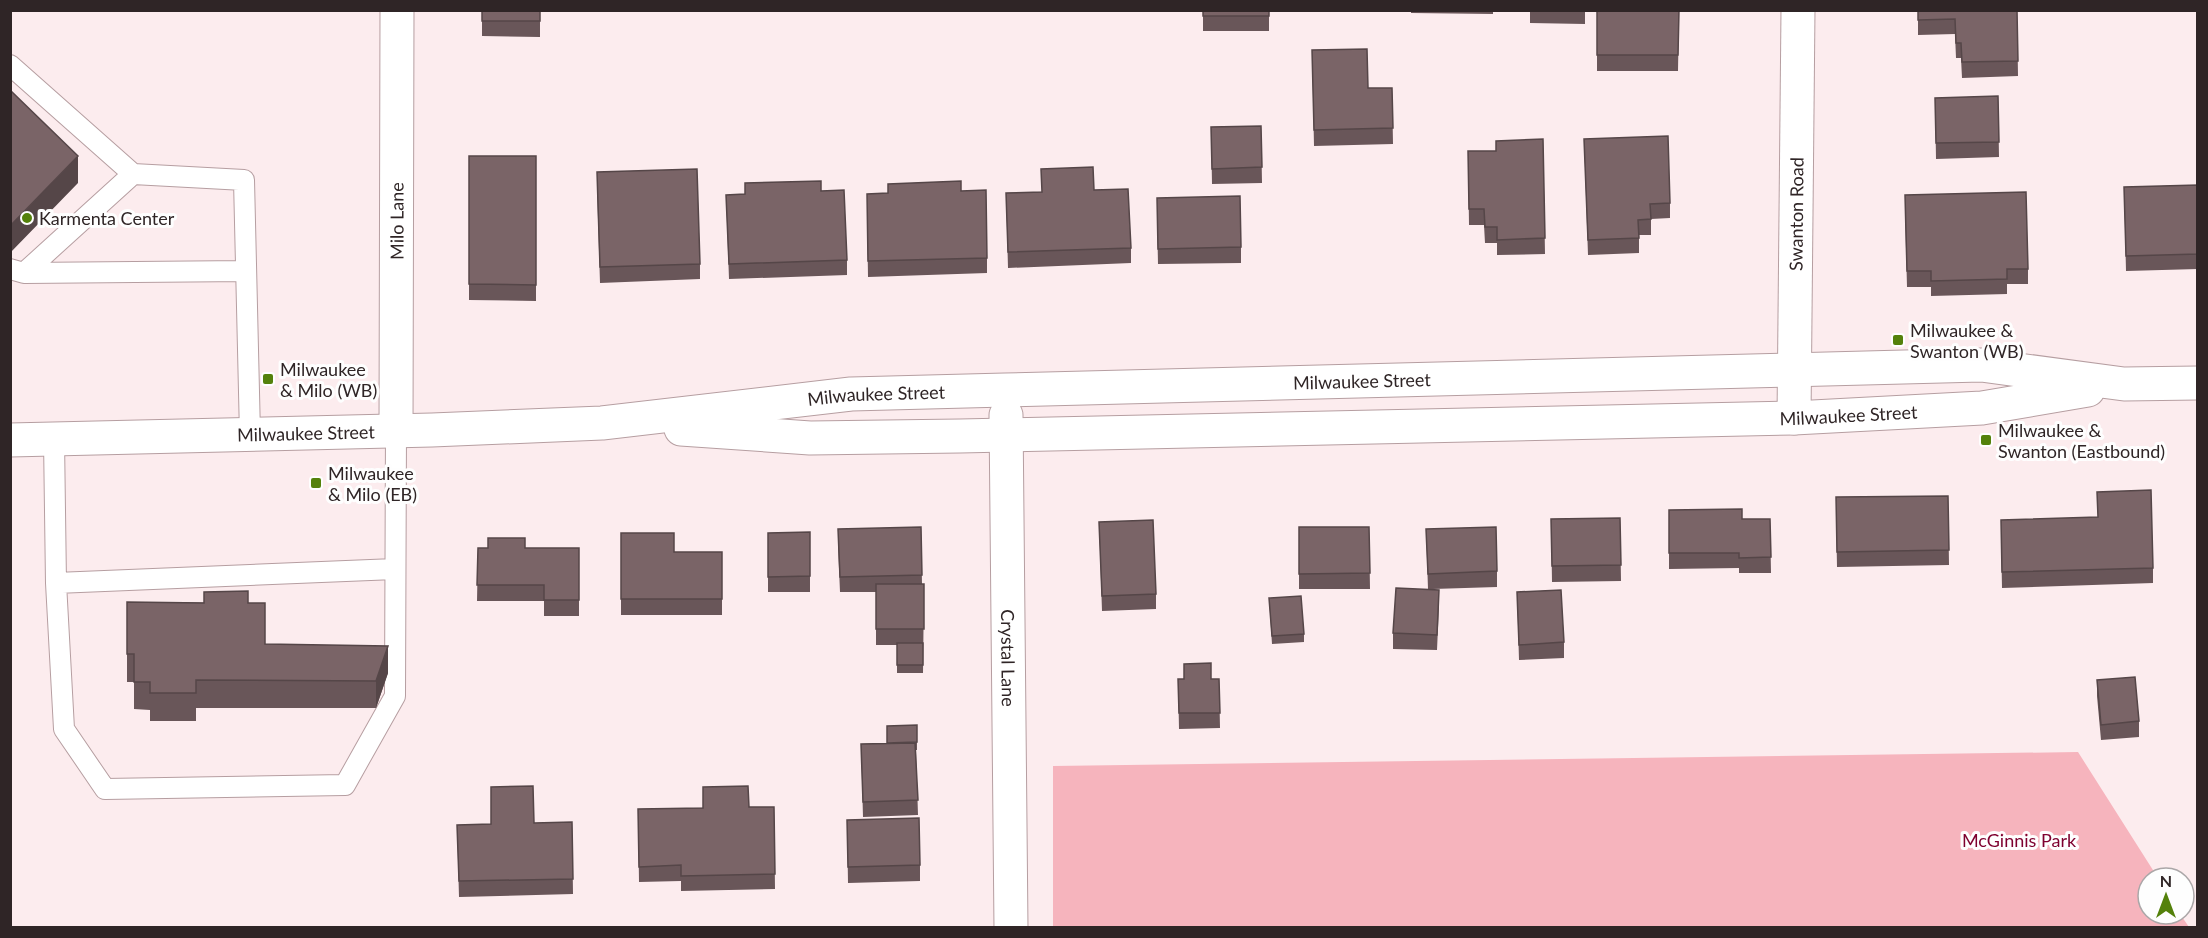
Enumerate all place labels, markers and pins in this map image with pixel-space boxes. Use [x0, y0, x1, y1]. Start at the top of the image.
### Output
place label: Karmenta Center [39, 207, 175, 229]
marker: Karmenta Center [20, 211, 34, 225]
place label: Milwaukee & Swanton (WB) [1910, 319, 2024, 362]
marker: Milwaukee & Swanton (WB) [1891, 333, 1905, 347]
place label: Milwaukee & Milo (WB) [280, 358, 377, 401]
marker: Milwaukee & Milo (WB) [261, 372, 275, 386]
place label: Milwaukee & Swanton (Eastbound) [1998, 419, 2165, 462]
marker: Milwaukee & Swanton (Eastbound) [1979, 433, 1993, 447]
place label: Milwaukee & Milo (EB) [328, 462, 417, 505]
marker: Milwaukee & Milo (EB) [309, 476, 323, 490]

